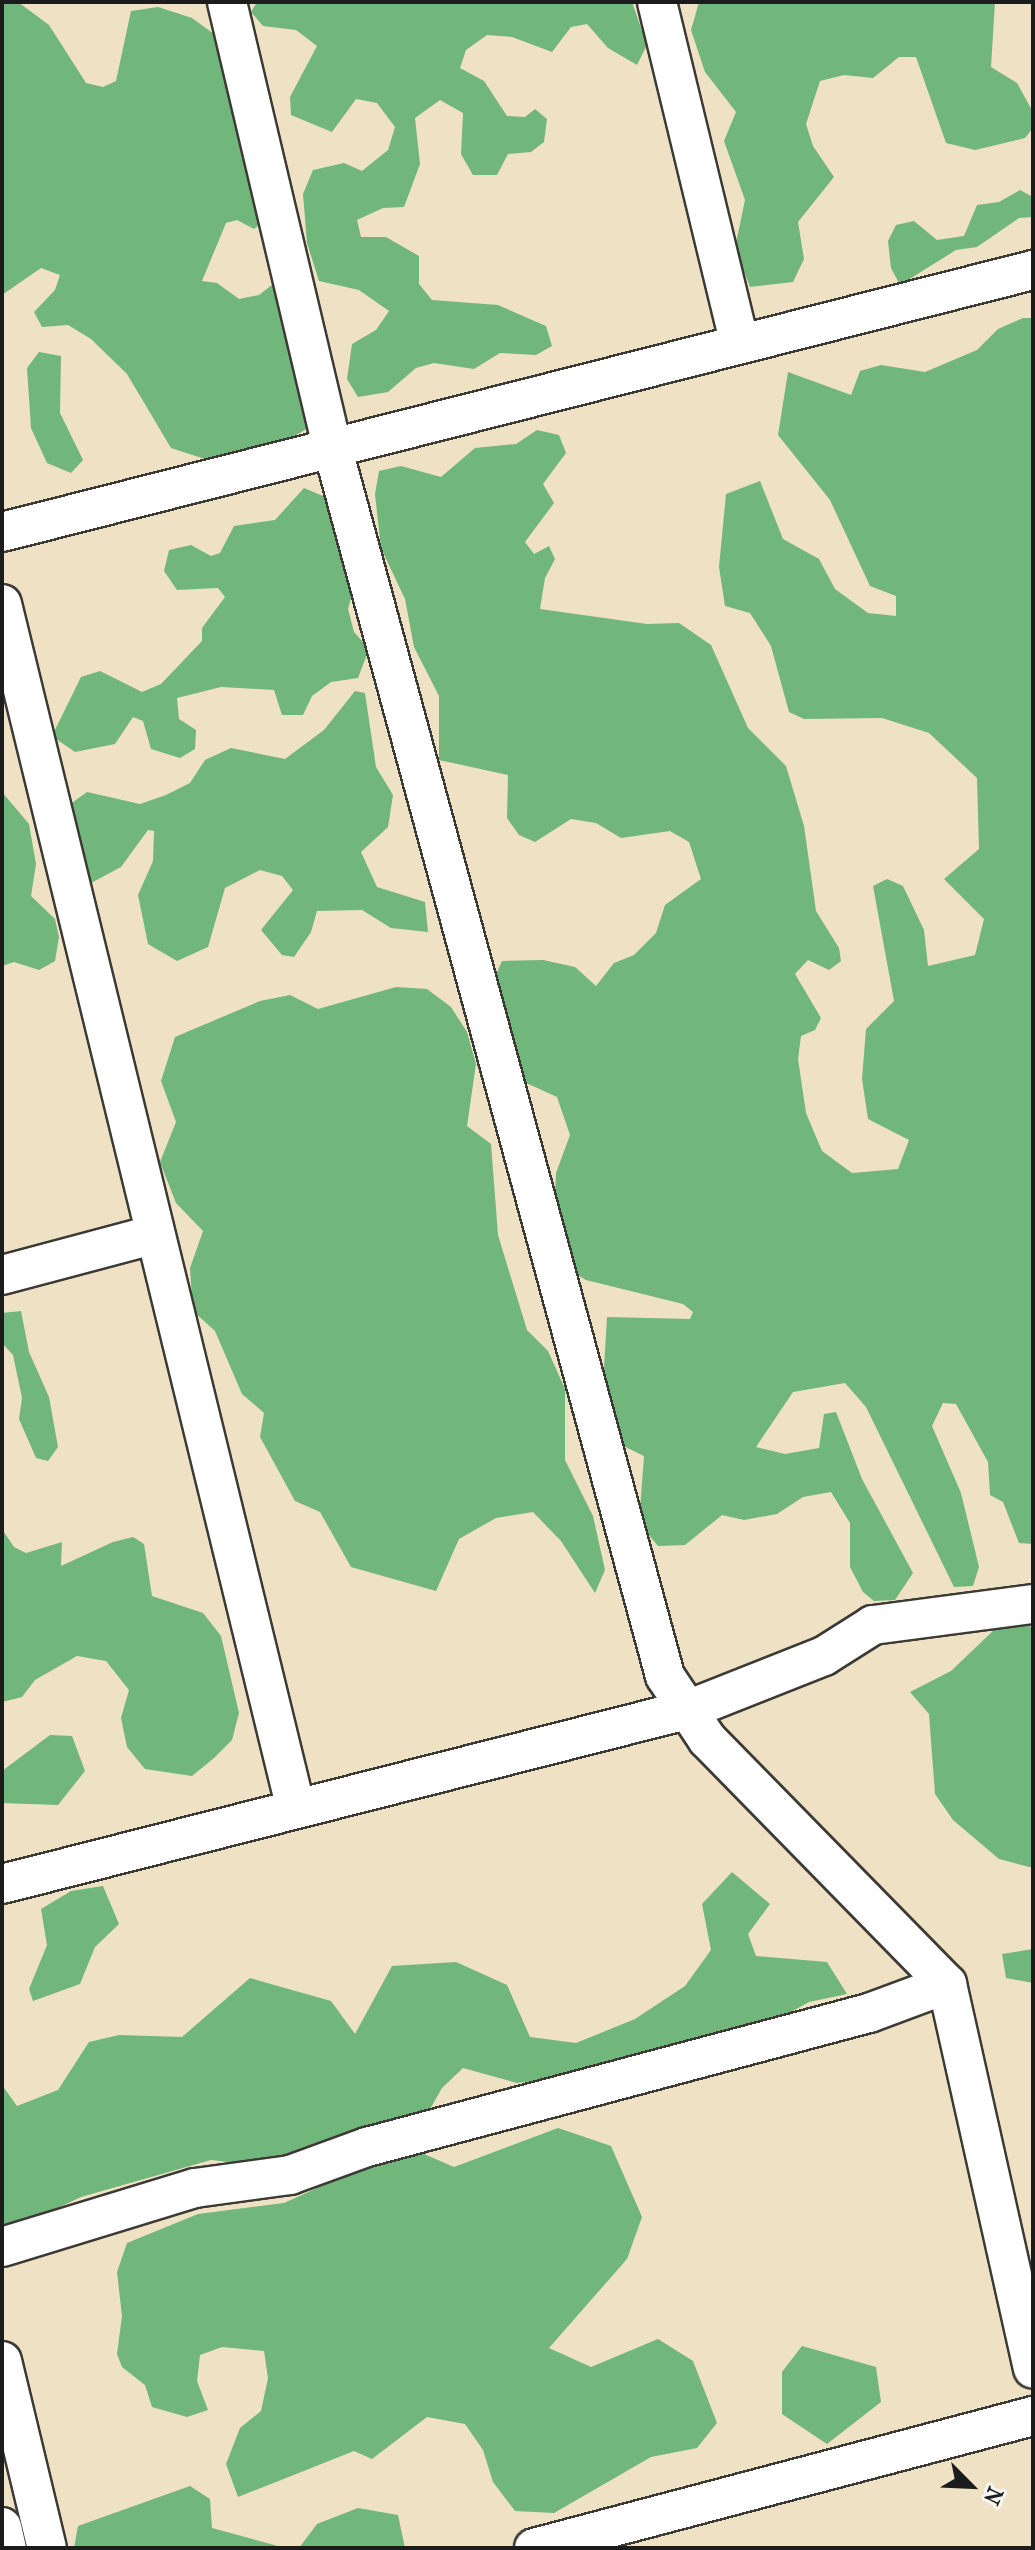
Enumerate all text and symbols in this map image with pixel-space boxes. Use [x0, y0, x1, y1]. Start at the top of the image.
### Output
north arrow [931, 2446, 1011, 2526]
text: N [978, 2483, 1008, 2509]

